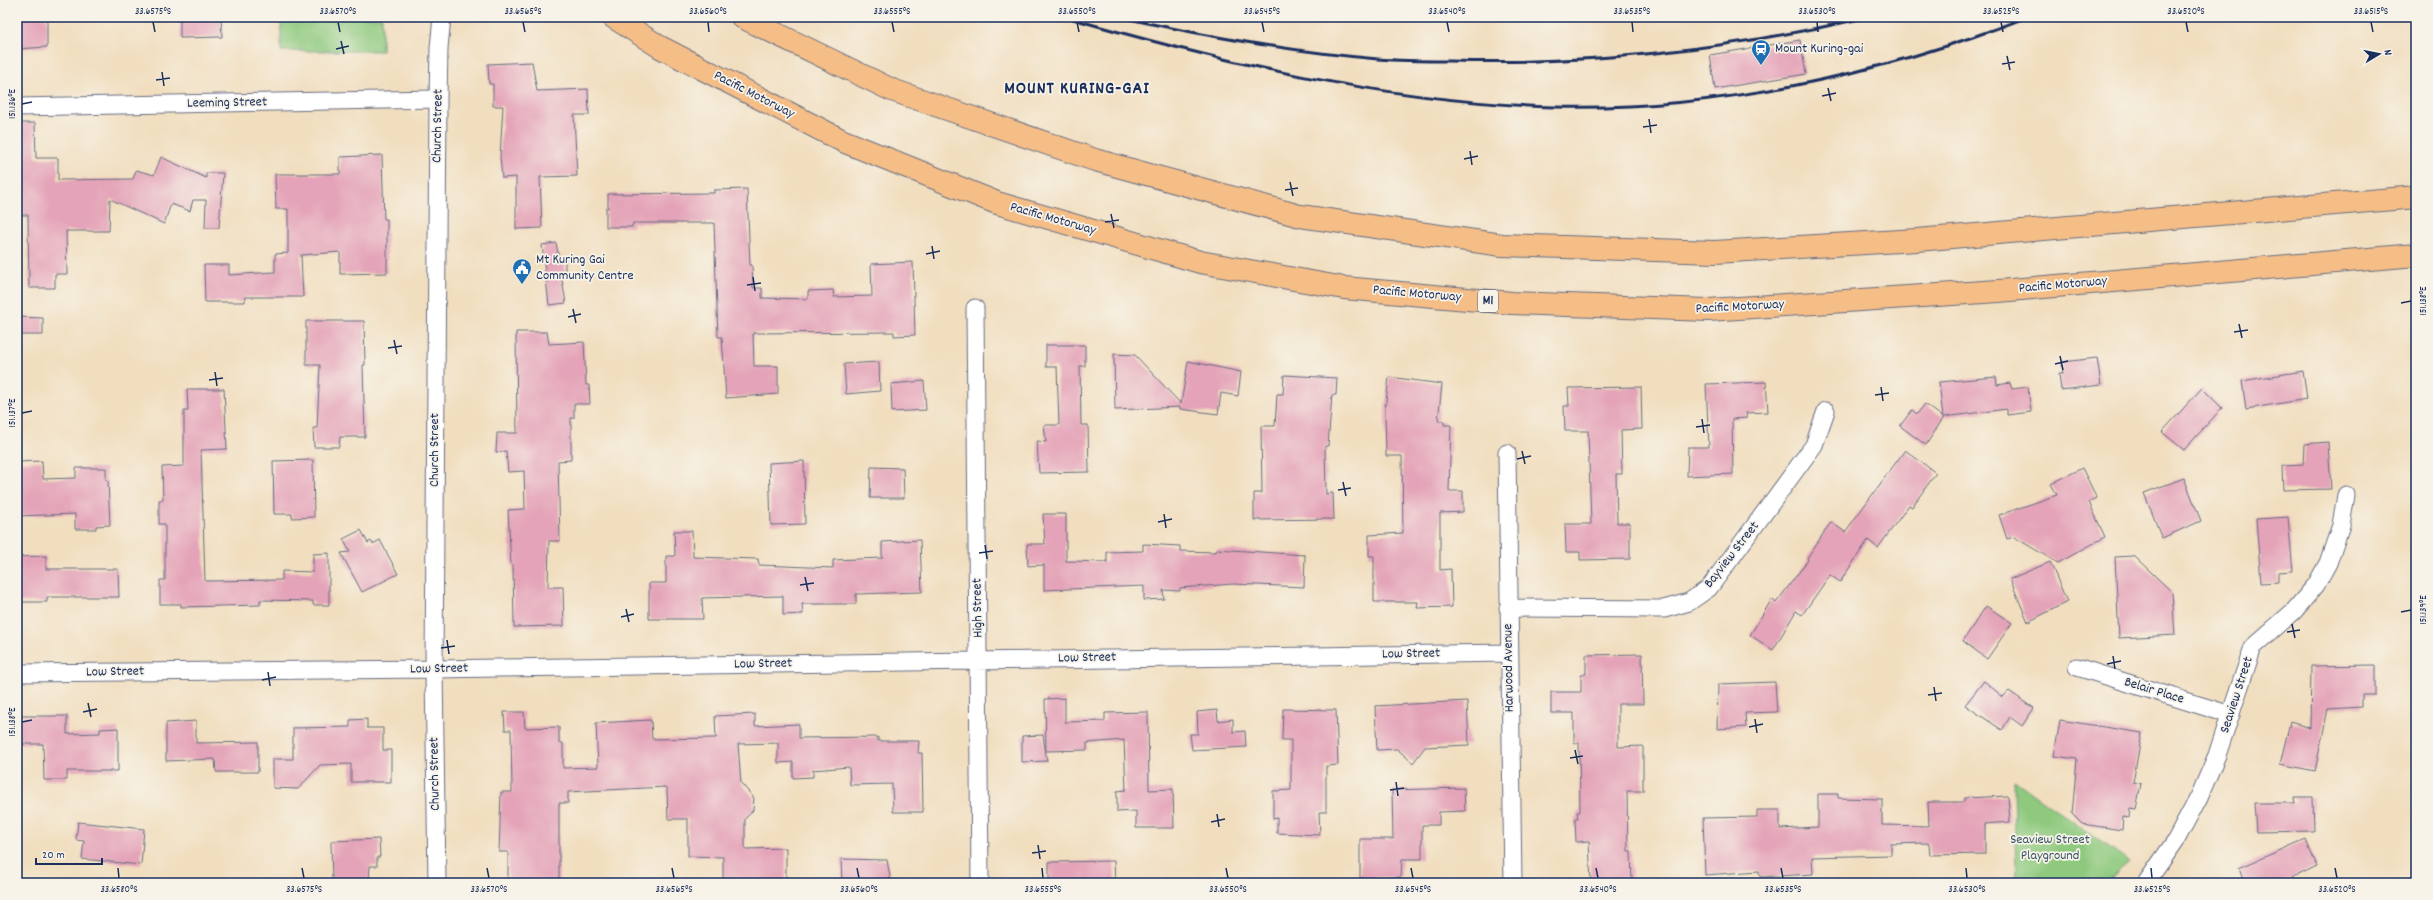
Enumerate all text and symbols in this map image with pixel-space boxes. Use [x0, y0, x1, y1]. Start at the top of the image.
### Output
text: 33.6575°S [135, 5, 171, 19]
text: 33.6570°S [320, 5, 356, 19]
text: 33.6565°S [504, 5, 542, 19]
text: 33.6560°S [689, 5, 727, 19]
text: 33.6555°S [874, 5, 910, 19]
text: 33.6550°S [1058, 5, 1096, 19]
text: 33.6545°S [1244, 5, 1280, 19]
text: 33.6540°S [1428, 5, 1466, 19]
text: 33.6535°S [1614, 5, 1650, 19]
text: 33.6530°S [1798, 5, 1836, 19]
text: 33.6525°S [1983, 5, 2019, 19]
text: 33.6520°S [2167, 5, 2205, 19]
text: 33.6515°S [2354, 5, 2388, 19]
north arrow [2359, 34, 2399, 74]
station icon: Mount Kuring-gai [1750, 38, 1772, 66]
place label: Mount Kuring-gai [1775, 39, 1864, 59]
text: N [2379, 49, 2395, 57]
street label: Pacific Motorway [710, 66, 798, 124]
district label: MOUNT KURING-GAI [1004, 77, 1150, 102]
text: 151.136°E [6, 89, 20, 119]
street label: Church Street [427, 89, 449, 163]
street label: Leeming Street [187, 92, 267, 114]
street label: Pacific Motorway [1008, 197, 1099, 241]
place label: Mt Kuring Gai Community Centre [536, 250, 634, 286]
public building icon: Mt Kuring Gai Community Centre [511, 257, 533, 285]
street label: Pacific Motorway [2018, 271, 2108, 299]
street label: Pacific Motorway [1372, 280, 1462, 308]
text: 151.138°E [2417, 286, 2431, 316]
road number: M1 [1478, 290, 1498, 312]
street label: Pacific Motorway [1695, 295, 1785, 319]
text: 151.137°E [6, 398, 20, 427]
street label: Church Street [425, 413, 445, 487]
street label: Bayview Street [1700, 517, 1764, 593]
street label: High Street [967, 578, 989, 638]
text: 151.139°E [2417, 595, 2431, 625]
street label: Harwood Avenue [1498, 624, 1520, 712]
street label: Low Street [1382, 643, 1440, 665]
street label: Low Street [1058, 647, 1116, 669]
street label: Low Street [734, 653, 792, 675]
street label: Seaview Street [2215, 654, 2259, 736]
street label: Low Street [410, 658, 468, 680]
street label: Low Street [86, 661, 144, 683]
street label: Belair Place [2122, 672, 2186, 710]
text: 151.138°E [6, 707, 20, 737]
street label: Church Street [424, 737, 446, 811]
park label: Seaview Street Playground [2010, 830, 2090, 866]
scale bar [36, 840, 102, 866]
text: 20 m [42, 847, 65, 864]
text: 33.6580°S [100, 883, 138, 897]
text: 33.6575°S [286, 883, 322, 897]
text: 33.6570°S [471, 883, 507, 897]
text: 33.6565°S [655, 883, 693, 897]
text: 33.6560°S [840, 883, 878, 897]
text: 33.6555°S [1025, 883, 1061, 897]
text: 33.6550°S [1209, 883, 1247, 897]
text: 33.6545°S [1395, 883, 1431, 897]
text: 33.6540°S [1579, 883, 1617, 897]
text: 33.6535°S [1765, 883, 1801, 897]
text: 33.6530°S [1948, 883, 1986, 897]
text: 33.6525°S [2134, 883, 2170, 897]
text: 33.6520°S [2318, 883, 2356, 897]

